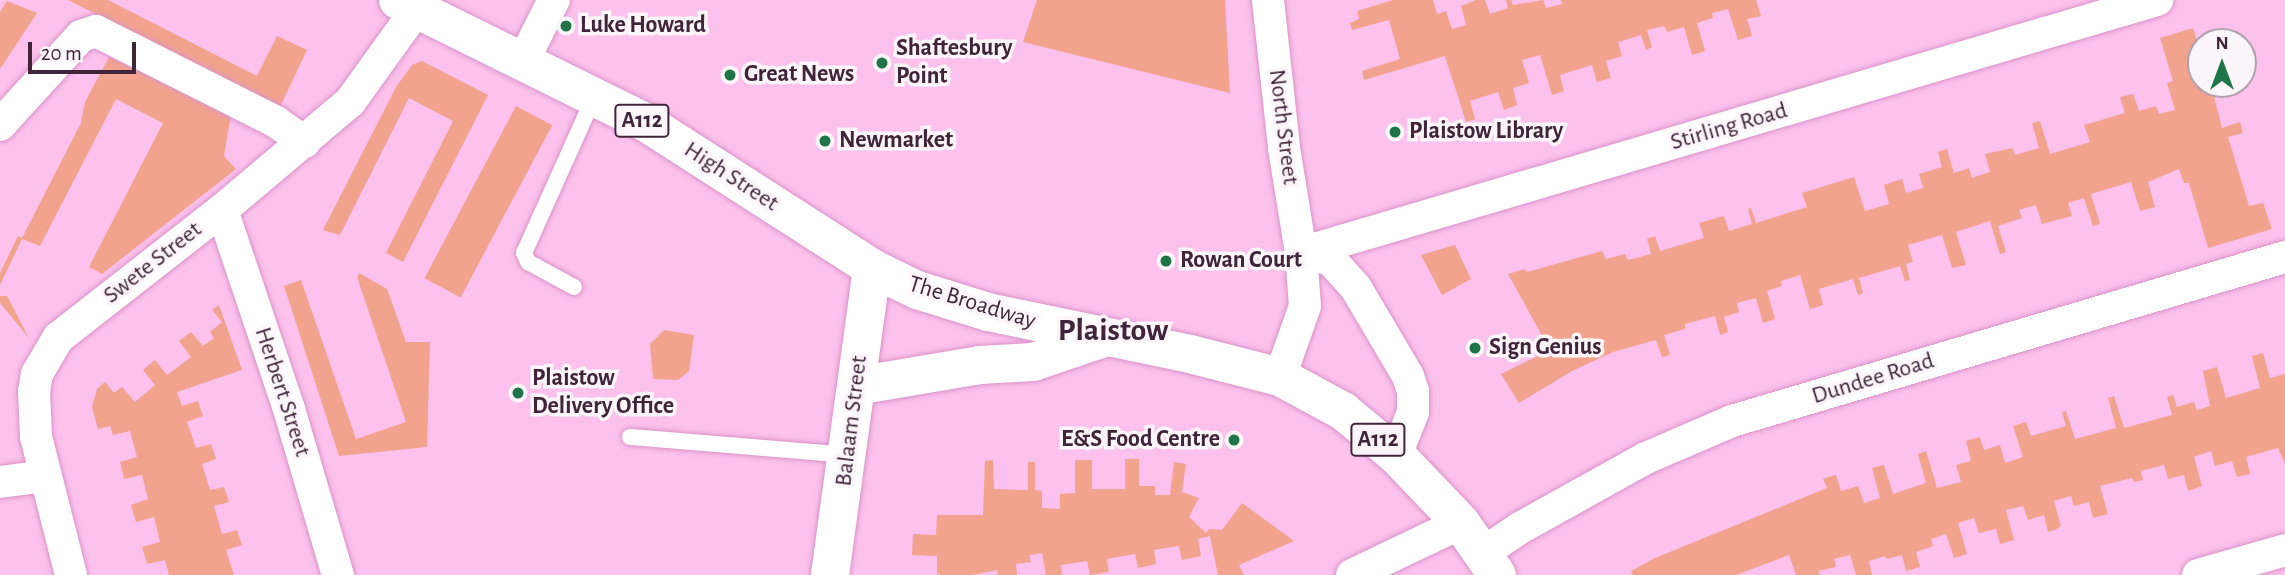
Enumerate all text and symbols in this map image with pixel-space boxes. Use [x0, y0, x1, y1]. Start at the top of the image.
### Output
place label: Luke Howard [580, 12, 706, 40]
marker: Luke Howard [558, 18, 574, 34]
scale bar [32, 28, 140, 72]
north arrow [2187, 28, 2257, 98]
text: N [2215, 34, 2229, 53]
place label: Shaftesbury Point [896, 35, 1012, 91]
text: 20 m [41, 43, 82, 64]
marker: Shaftesbury Point [874, 55, 890, 71]
place label: Great News [744, 61, 854, 89]
marker: Great News [722, 67, 738, 83]
street label: North Street [1262, 68, 1304, 186]
street label: Stirling Road [1667, 97, 1791, 157]
road number: A112 [614, 102, 670, 140]
place label: Plaistow Library [1409, 118, 1563, 146]
marker: Plaistow Library [1387, 124, 1403, 140]
place label: Newmarket [839, 127, 953, 155]
marker: Newmarket [817, 133, 833, 149]
street label: High Street [678, 136, 784, 218]
street label: Swete Street [98, 216, 208, 310]
place label: Rowan Court [1180, 247, 1302, 275]
marker: Rowan Court [1158, 253, 1174, 269]
street label: The Broadway [905, 270, 1039, 336]
district label: Plaistow [1058, 311, 1168, 349]
street label: Herbert Street [248, 324, 316, 460]
place label: Sign Genius [1489, 334, 1602, 362]
marker: Sign Genius [1467, 340, 1483, 356]
street label: Dundee Road [1808, 347, 1938, 411]
street label: Balaam Street [830, 354, 874, 488]
place label: Plaistow Delivery Office [532, 365, 674, 421]
marker: Plaistow Delivery Office [510, 385, 526, 401]
road number: A112 [1350, 420, 1406, 460]
place label: E&S Food Centre [1061, 426, 1220, 454]
marker: E&S Food Centre [1226, 432, 1242, 448]

